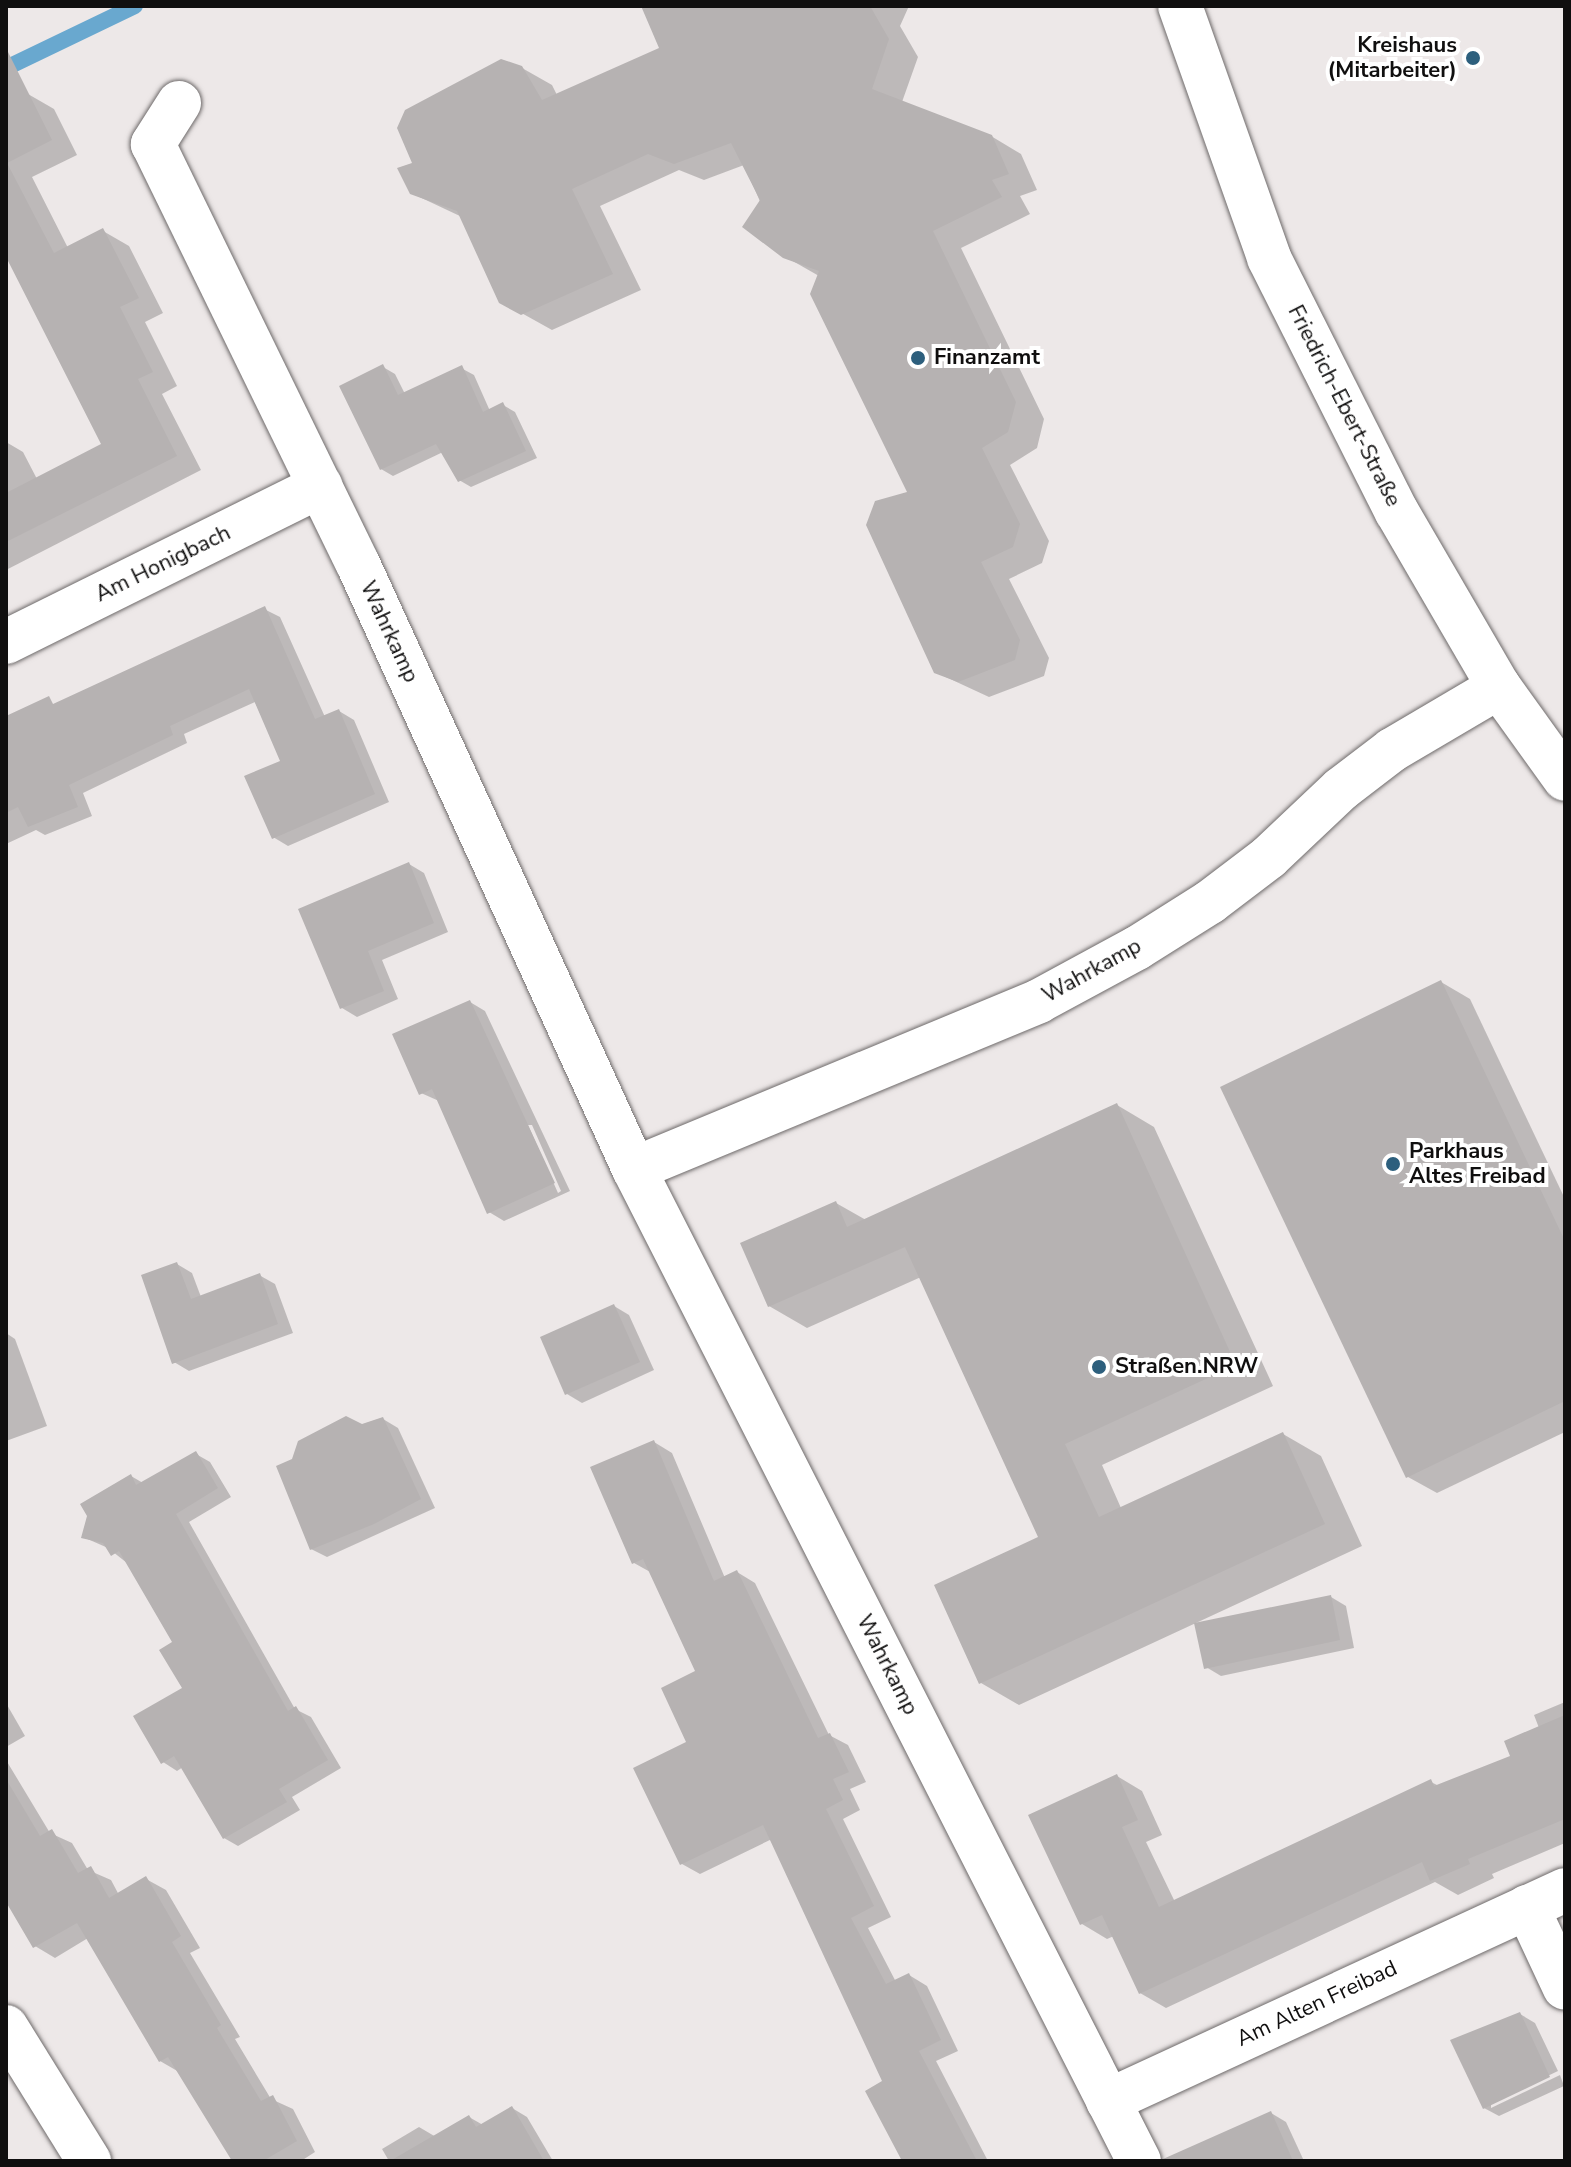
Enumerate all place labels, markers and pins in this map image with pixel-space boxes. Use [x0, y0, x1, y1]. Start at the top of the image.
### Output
place label: Kreishaus (Mitarbeiter) [1327, 32, 1457, 84]
marker: Kreishaus (Mitarbeiter) [1464, 49, 1482, 67]
place label: Finanzamt [934, 345, 1040, 371]
marker: Finanzamt [909, 349, 927, 367]
place label: Parkhaus Altes Freibad [1409, 1138, 1546, 1190]
marker: Parkhaus Altes Freibad [1384, 1155, 1402, 1173]
place label: Straßen.NRW [1115, 1354, 1258, 1380]
marker: Straßen.NRW [1090, 1358, 1108, 1376]

